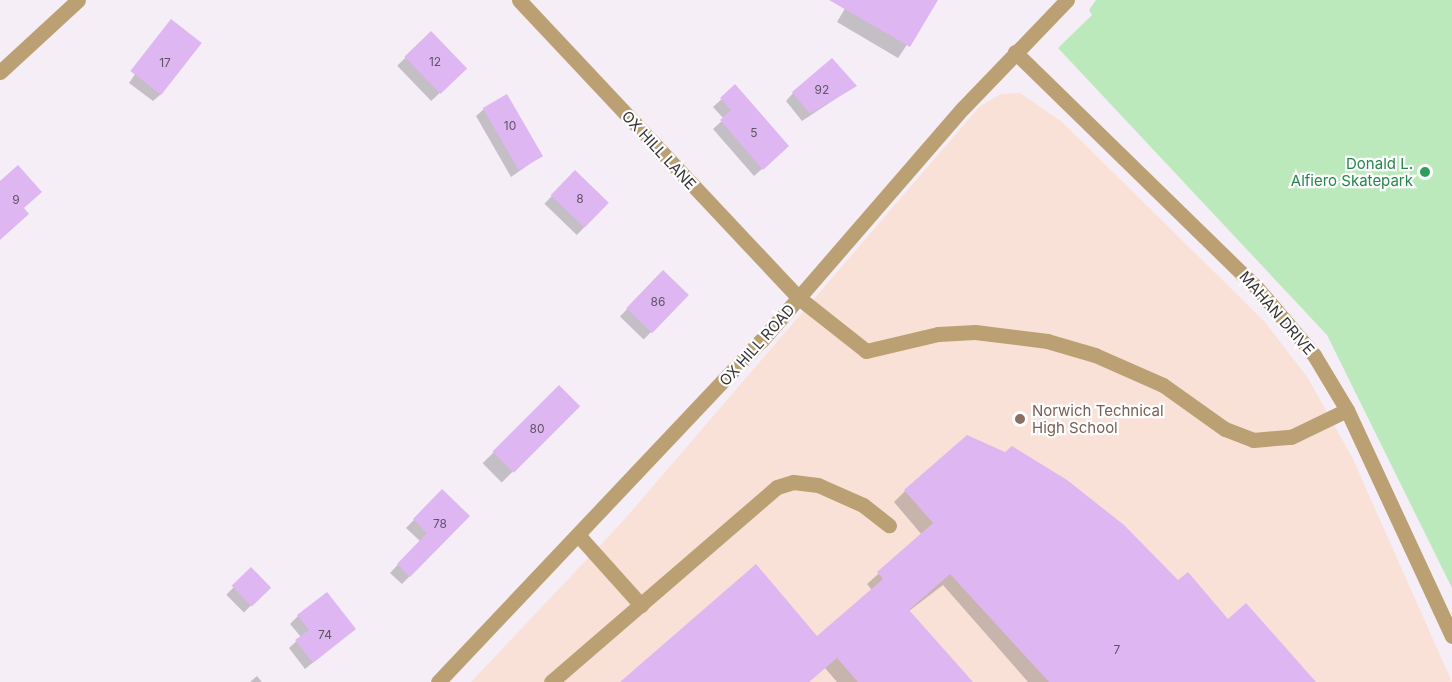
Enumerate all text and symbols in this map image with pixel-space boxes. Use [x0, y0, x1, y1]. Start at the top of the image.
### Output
house number: 12 [429, 55, 441, 69]
house number: 17 [159, 56, 171, 70]
house number: 92 [815, 83, 829, 97]
street label: OX HILL LANE [618, 107, 700, 193]
house number: 10 [504, 119, 516, 133]
house number: 5 [750, 126, 758, 140]
place label: Donald L. Alfiero Skatepark [1291, 154, 1413, 189]
marker: Donald L. Alfiero Skatepark [1418, 165, 1432, 179]
house number: 8 [576, 192, 584, 206]
house number: 9 [12, 193, 20, 207]
street label: MAHAN DRIVE [1236, 268, 1318, 358]
house number: 86 [651, 295, 665, 309]
street label: OX HILL ROAD [716, 301, 798, 389]
place label: Norwich Technical High School [1032, 401, 1164, 436]
marker: Norwich Technical High School [1013, 412, 1027, 426]
house number: 80 [530, 422, 544, 436]
house number: 78 [433, 517, 447, 531]
house number: 74 [318, 628, 332, 642]
house number: 7 [1114, 643, 1120, 657]

